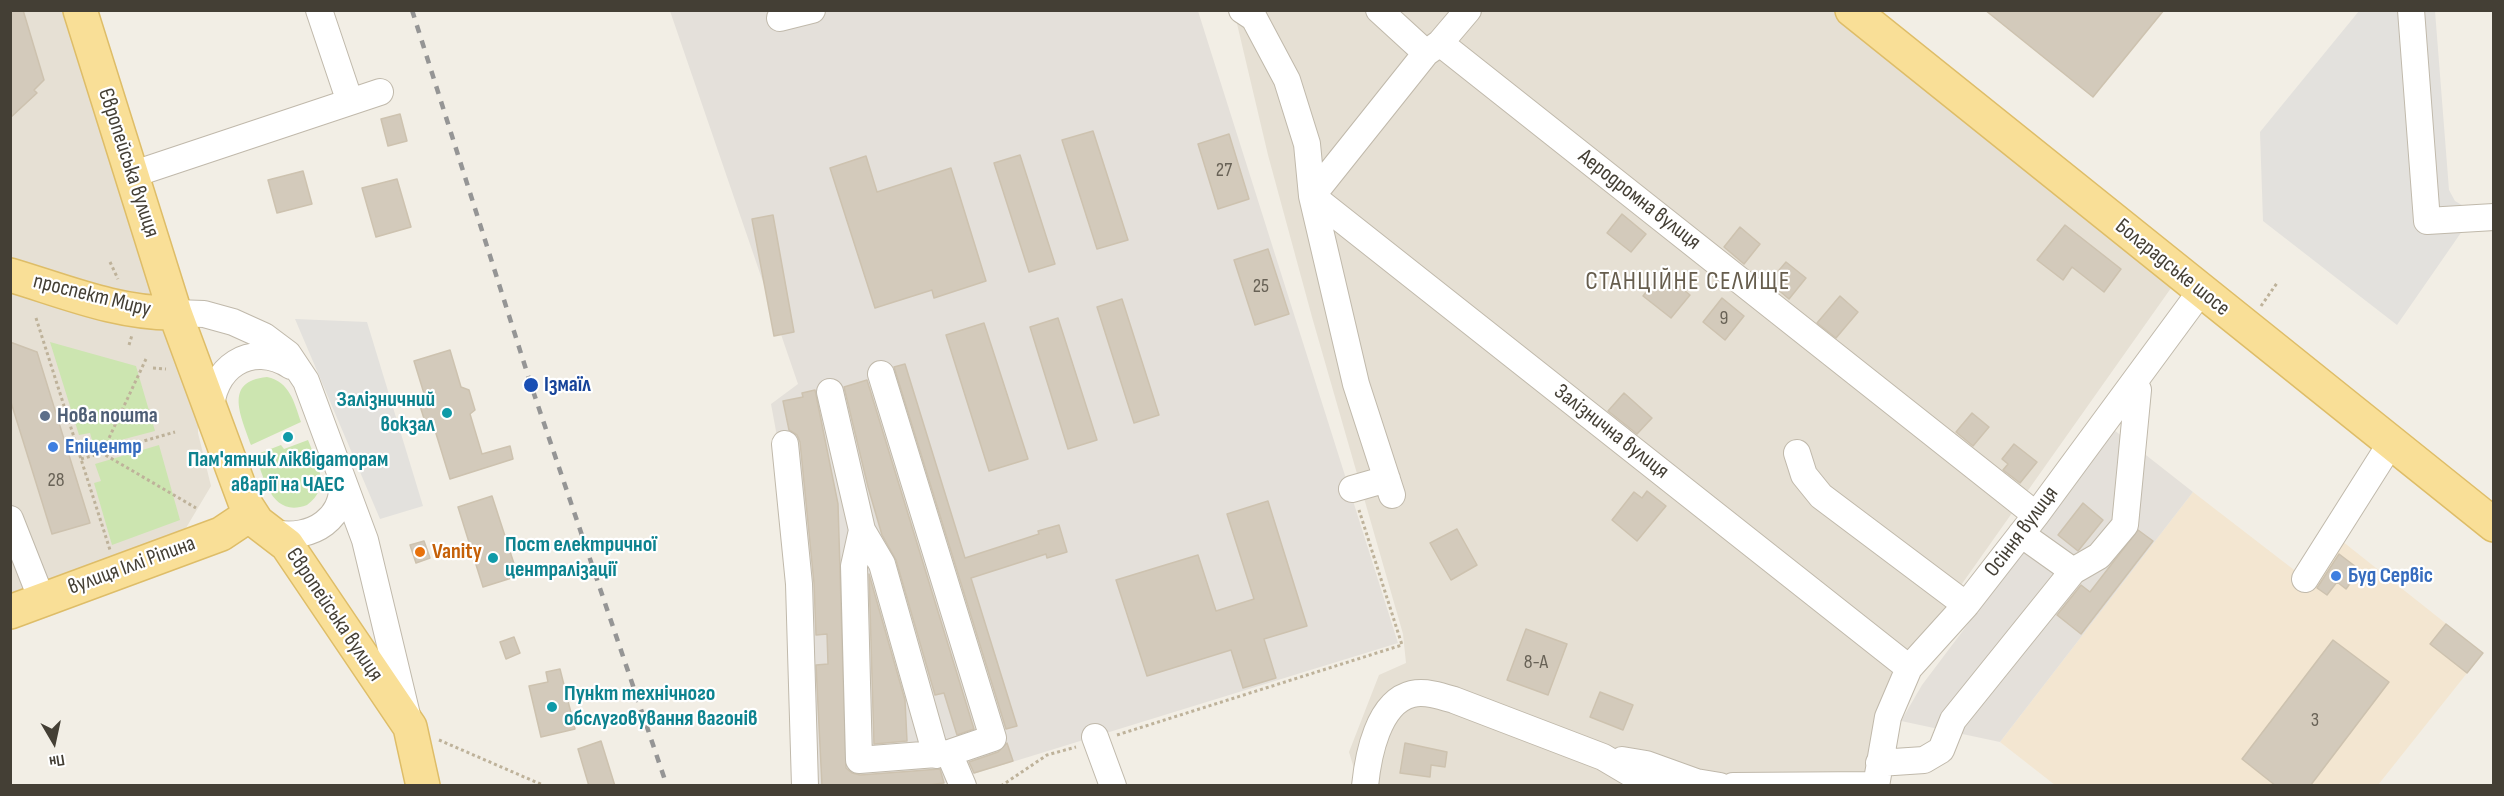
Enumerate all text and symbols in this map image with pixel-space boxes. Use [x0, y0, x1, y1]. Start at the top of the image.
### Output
street label: Європейська вулиця [91, 85, 165, 241]
street label: Аеродромна вулиця [1572, 144, 1706, 256]
house number: 27 [1216, 159, 1232, 183]
street label: Болградське шосе [2109, 214, 2235, 322]
district label: СТАНЦІЙНЕ СЕЛИЩЕ [1585, 266, 1791, 298]
street label: проспект Миру [31, 269, 153, 323]
house number: 25 [1253, 275, 1269, 299]
house number: 9 [1720, 307, 1728, 331]
place label: Ізмаїл [544, 372, 591, 398]
marker: Ізмаїл [522, 376, 540, 394]
street label: Залізнична вулиця [1548, 379, 1674, 485]
place label: Залізничний вокзал [337, 387, 435, 439]
place label: Нова пошта [57, 403, 158, 429]
marker: Залізничний вокзал [440, 406, 454, 420]
marker: Нова пошта [38, 409, 52, 423]
marker: Пам'ятник ліквідаторам аварії на ЧАЕС [281, 430, 295, 444]
place label: Епіцентр [65, 434, 142, 460]
marker: Епіцентр [46, 440, 60, 454]
place label: Пам'ятник ліквідаторам аварії на ЧАЕС [188, 447, 388, 499]
house number: 28 [48, 469, 64, 493]
street label: Осіння вулиця [1979, 482, 2065, 582]
street label: вулиця Іллі Ріпина [65, 531, 199, 601]
place label: Пост електричної централізації [505, 532, 657, 584]
place label: Vanity [432, 539, 482, 565]
street label: Європейська вулиця [280, 543, 388, 687]
marker: Vanity [413, 545, 427, 559]
marker: Пост електричної централізації [486, 551, 500, 565]
place label: Буд Сервіс [2348, 563, 2433, 589]
marker: Буд Сервіс [2329, 569, 2343, 583]
house number: 8-А [1524, 651, 1548, 675]
place label: Пункт технічного обслуговування вагонів [564, 681, 758, 732]
marker: Пункт технічного обслуговування вагонів [545, 700, 559, 714]
house number: 3 [2311, 709, 2319, 733]
north arrow [24, 712, 84, 772]
text: Пн [48, 750, 66, 771]

